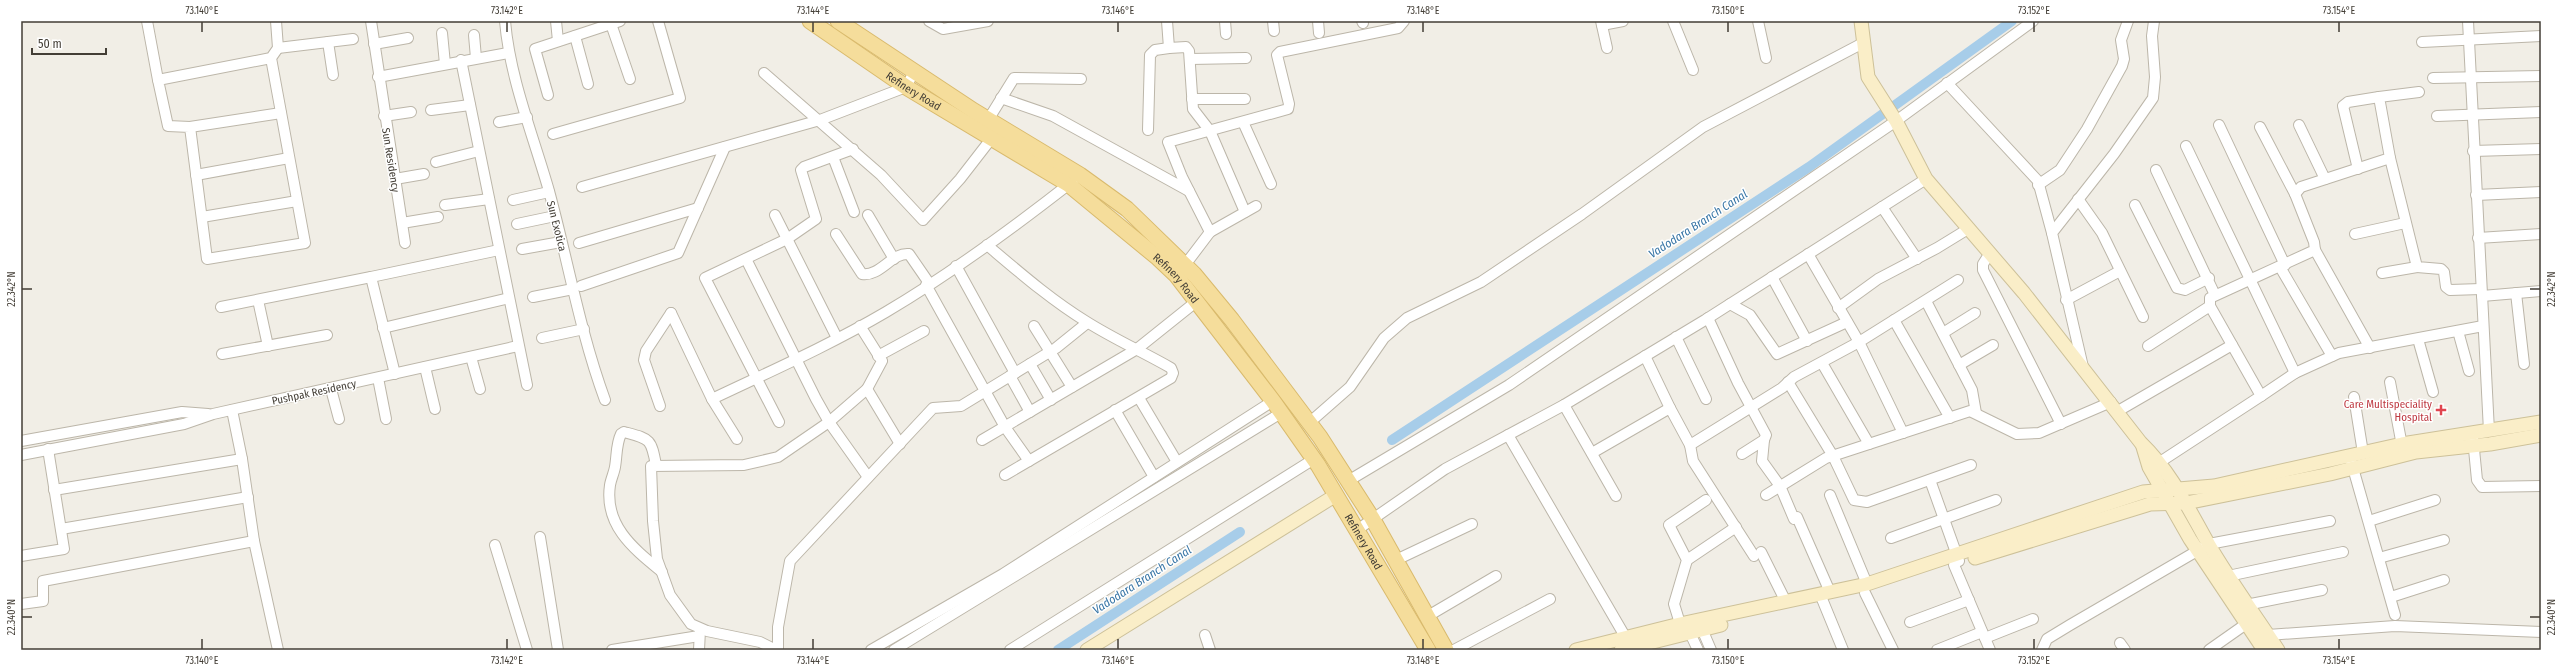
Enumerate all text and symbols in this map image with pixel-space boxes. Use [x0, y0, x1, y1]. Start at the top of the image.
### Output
text: 73.140°E [186, 5, 219, 17]
text: 73.142°E [491, 5, 523, 17]
text: 73.144°E [797, 5, 830, 17]
text: 73.146°E [1102, 5, 1135, 17]
text: 73.148°E [1407, 5, 1440, 17]
text: 73.150°E [1712, 5, 1745, 17]
text: 73.152°E [2018, 5, 2050, 17]
text: 73.154°E [2323, 5, 2355, 17]
scale bar [32, 30, 106, 56]
text: 50 m [38, 37, 62, 51]
street label: Refinery Road [883, 69, 943, 113]
street label: Sun Residency [379, 127, 402, 193]
water label: Vadodara Branch Canal [1646, 187, 1750, 261]
street label: Sun Exotica [544, 200, 569, 253]
street label: Refinery Road [1150, 251, 1201, 306]
text: 22.342°N [6, 271, 18, 307]
text: 22.342°N [2546, 271, 2558, 307]
street label: Pushpak Residency [271, 377, 358, 408]
place label: Care Multispeciality Hospital [2344, 398, 2432, 424]
marker: Care Multispeciality Hospital [2435, 404, 2447, 416]
street label: Refinery Road [1342, 512, 1385, 572]
water label: Vadodara Branch Canal [1090, 543, 1194, 617]
text: 22.340°N [6, 599, 18, 635]
text: 22.340°N [2546, 599, 2558, 635]
text: 73.140°E [186, 655, 219, 667]
text: 73.142°E [491, 655, 523, 667]
text: 73.144°E [797, 655, 830, 667]
text: 73.146°E [1102, 655, 1135, 667]
text: 73.148°E [1407, 655, 1440, 667]
text: 73.150°E [1712, 655, 1745, 667]
text: 73.152°E [2018, 655, 2050, 667]
text: 73.154°E [2323, 655, 2355, 667]

